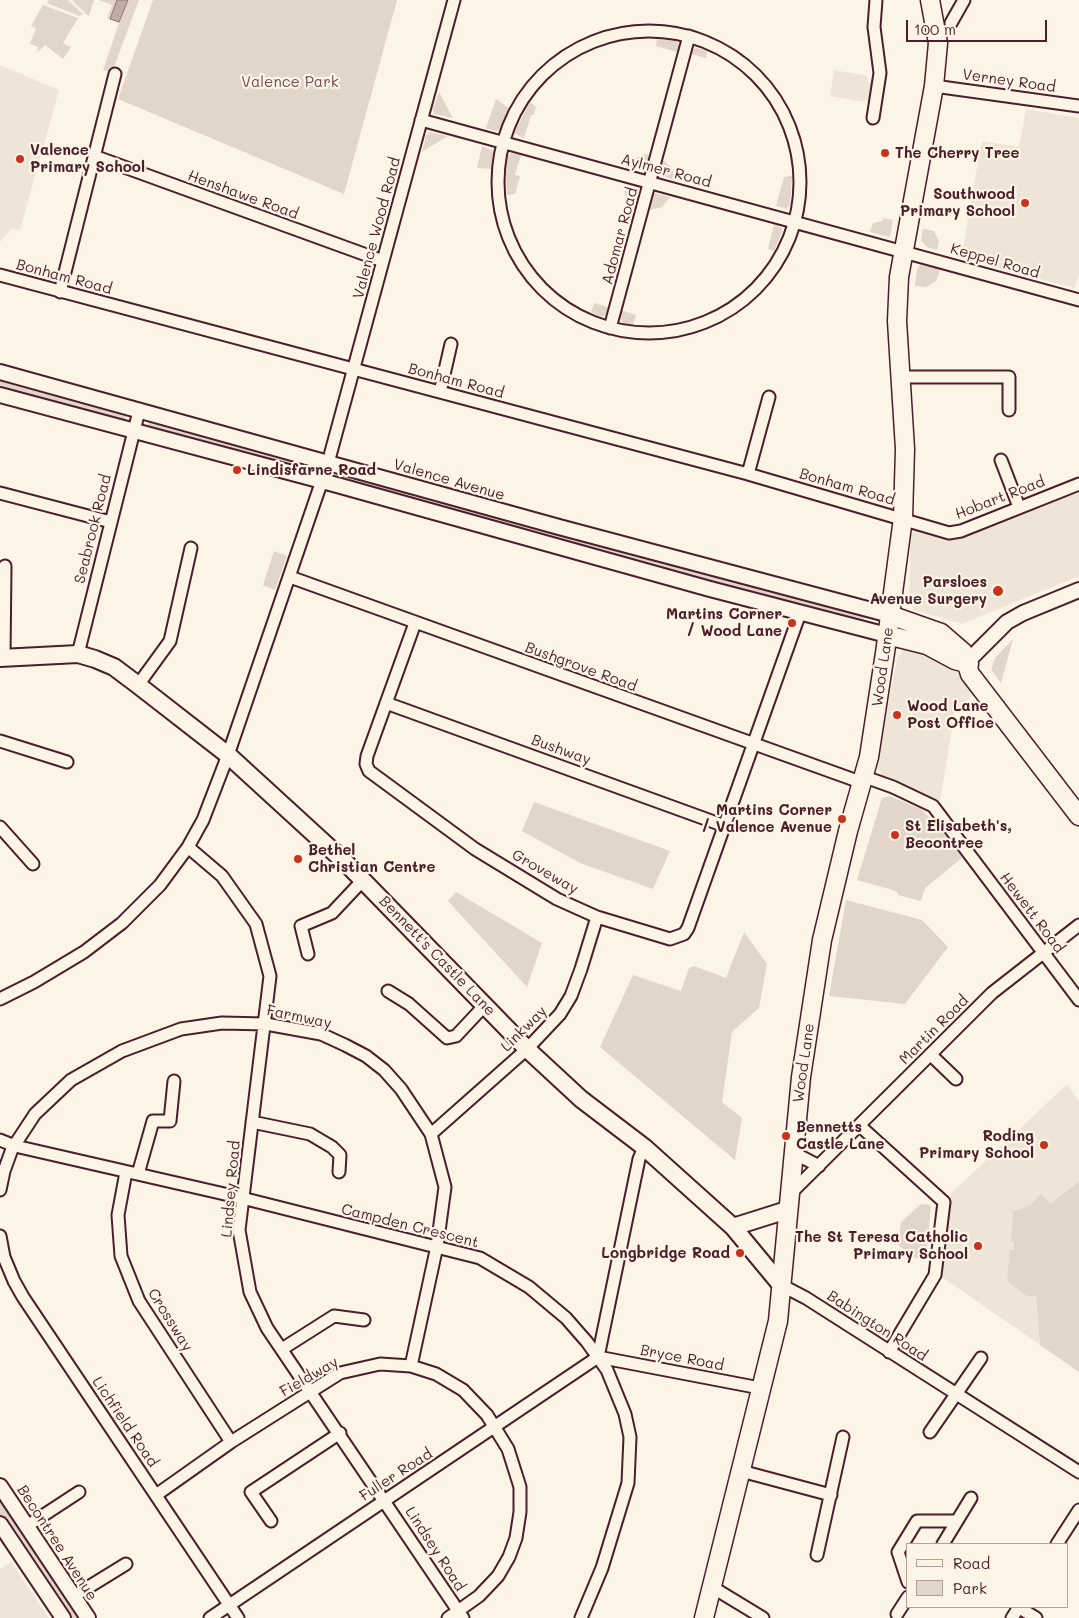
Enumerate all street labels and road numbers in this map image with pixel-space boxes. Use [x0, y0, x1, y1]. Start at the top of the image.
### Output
street label: Verney Road [961, 66, 1057, 96]
street label: Aylmer Road [619, 150, 713, 192]
street label: Valence Wood Road [349, 155, 405, 301]
street label: Henshawe Road [185, 167, 301, 223]
street label: Adomar Road [598, 185, 642, 287]
street label: Keppel Road [948, 240, 1042, 282]
street label: Bonham Road [14, 256, 114, 298]
street label: Bonham Road [406, 360, 506, 402]
street label: Valence Avenue [391, 455, 507, 505]
street label: Bonham Road [797, 465, 897, 509]
street label: Seabrook Road [71, 472, 115, 586]
street label: Hobart Road [953, 473, 1047, 523]
street label: Wood Lane [869, 626, 897, 708]
street label: Bushgrove Road [523, 638, 639, 696]
street label: Bushway [529, 731, 593, 769]
street label: Groveway [509, 846, 581, 898]
street label: Hewett Road [996, 869, 1068, 957]
street label: Bennett's Castle Lane [375, 892, 499, 1020]
street label: Martin Road [896, 992, 972, 1068]
street label: Farmway [265, 1001, 333, 1033]
street label: Linkway [497, 1002, 551, 1056]
street label: Wood Lane [790, 1022, 818, 1104]
street label: Lindsey Road [218, 1140, 244, 1238]
street label: Campden Crescent [339, 1200, 481, 1252]
street label: Crossway [144, 1285, 196, 1355]
street label: Babington Road [824, 1287, 930, 1365]
street label: Bryce Road [639, 1341, 725, 1375]
street label: Fieldway [277, 1353, 341, 1401]
street label: Lichfield Road [88, 1373, 162, 1471]
street label: Fuller Road [356, 1445, 436, 1505]
street label: Becontree Avenue [13, 1482, 101, 1604]
street label: Lindsey Road [401, 1503, 469, 1595]

